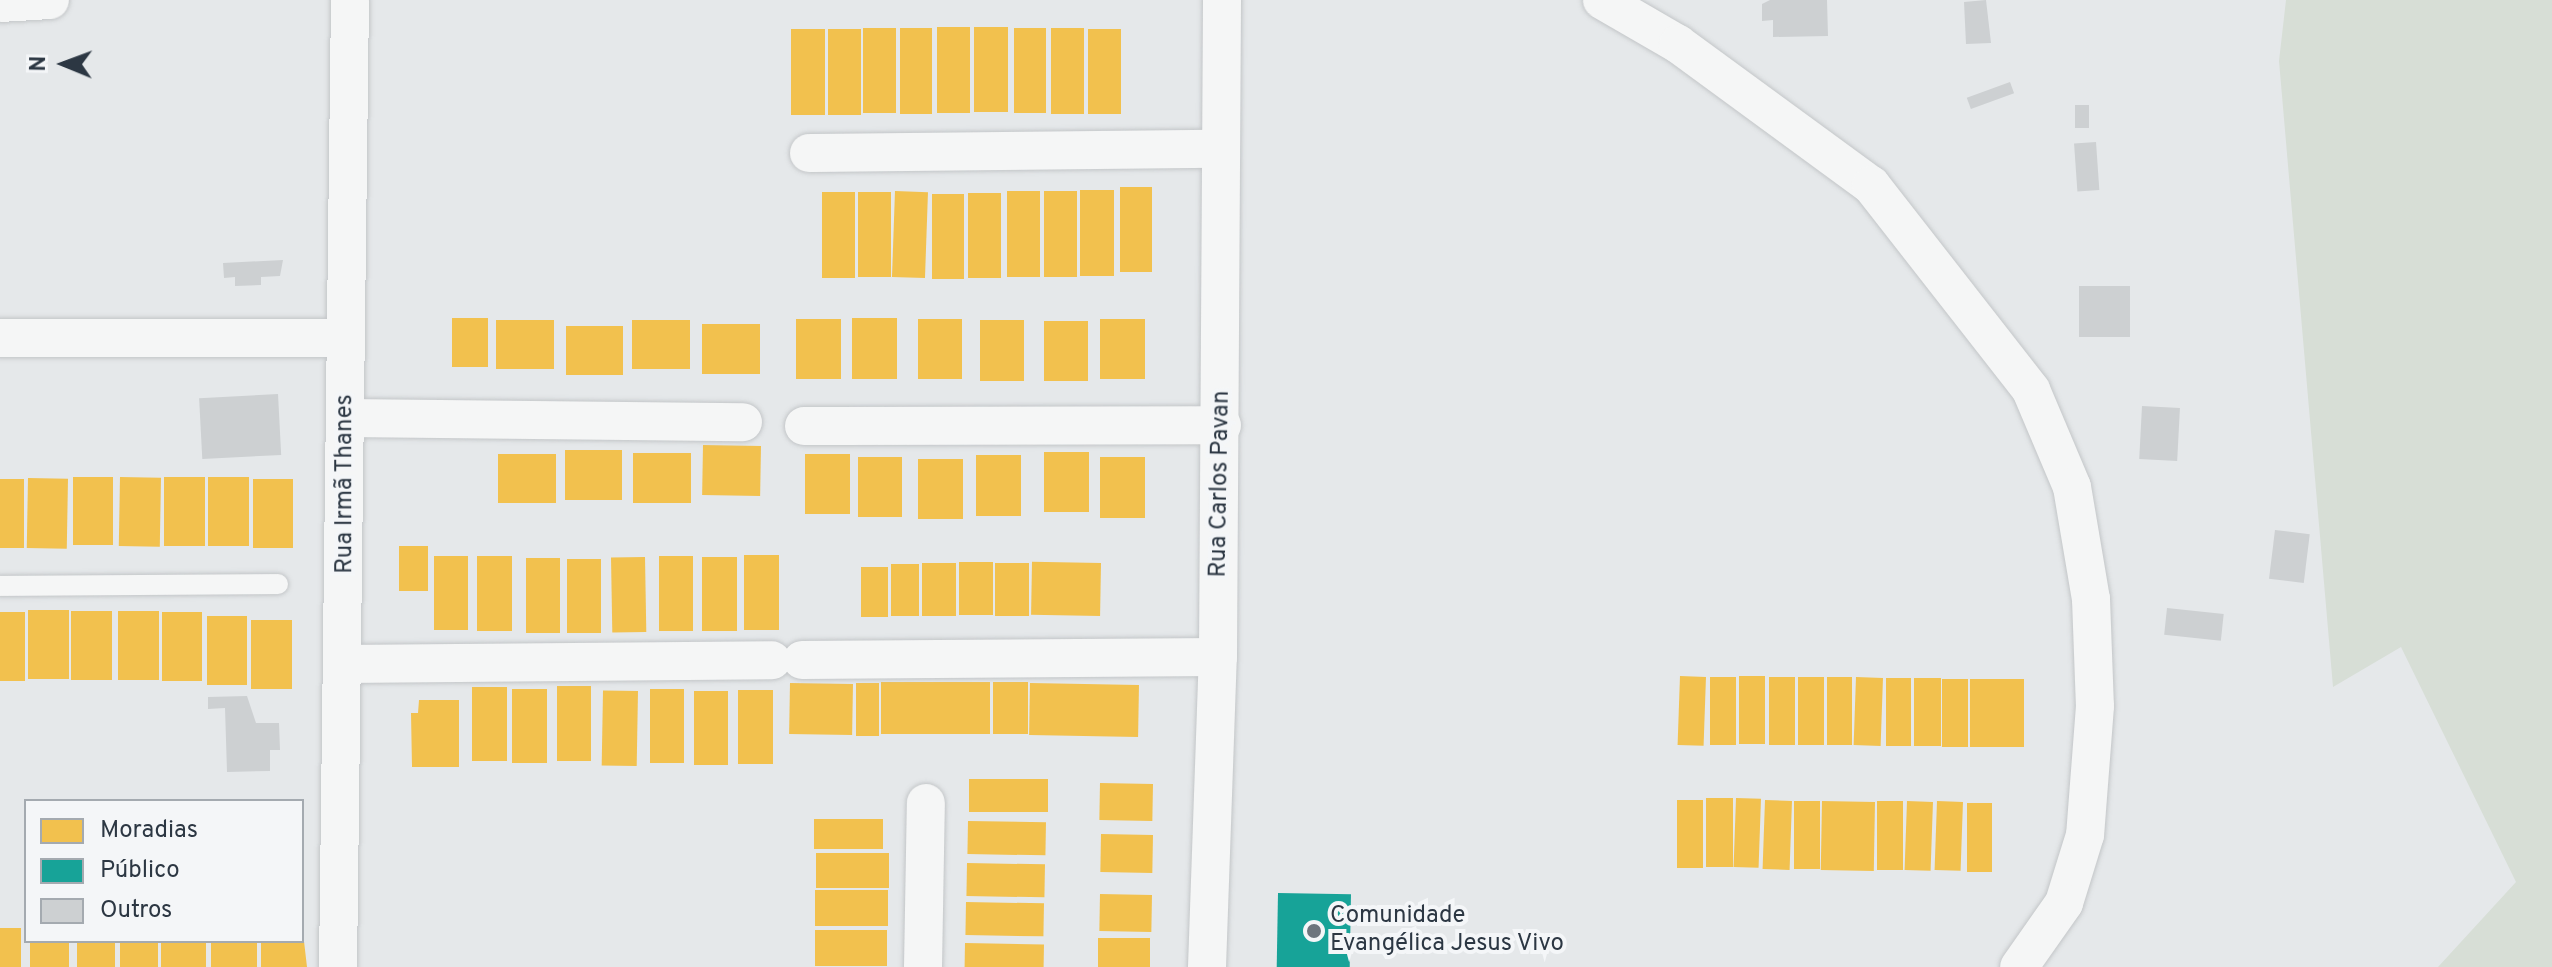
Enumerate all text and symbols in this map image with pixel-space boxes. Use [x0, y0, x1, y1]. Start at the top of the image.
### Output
north arrow [24, 24, 104, 104]
text: N [26, 55, 53, 72]
street label: Rua Carlos Pavan [1205, 390, 1237, 578]
street label: Rua Irmã Thanes [332, 394, 360, 574]
legend [24, 799, 304, 943]
text: Moradias [100, 816, 198, 846]
text: Público [100, 856, 180, 886]
text: Outros [100, 896, 172, 926]
place label: Comunidade Evangélica Jesus Vivo [1330, 903, 1565, 959]
marker: Comunidade Evangélica Jesus Vivo [1305, 922, 1323, 940]

